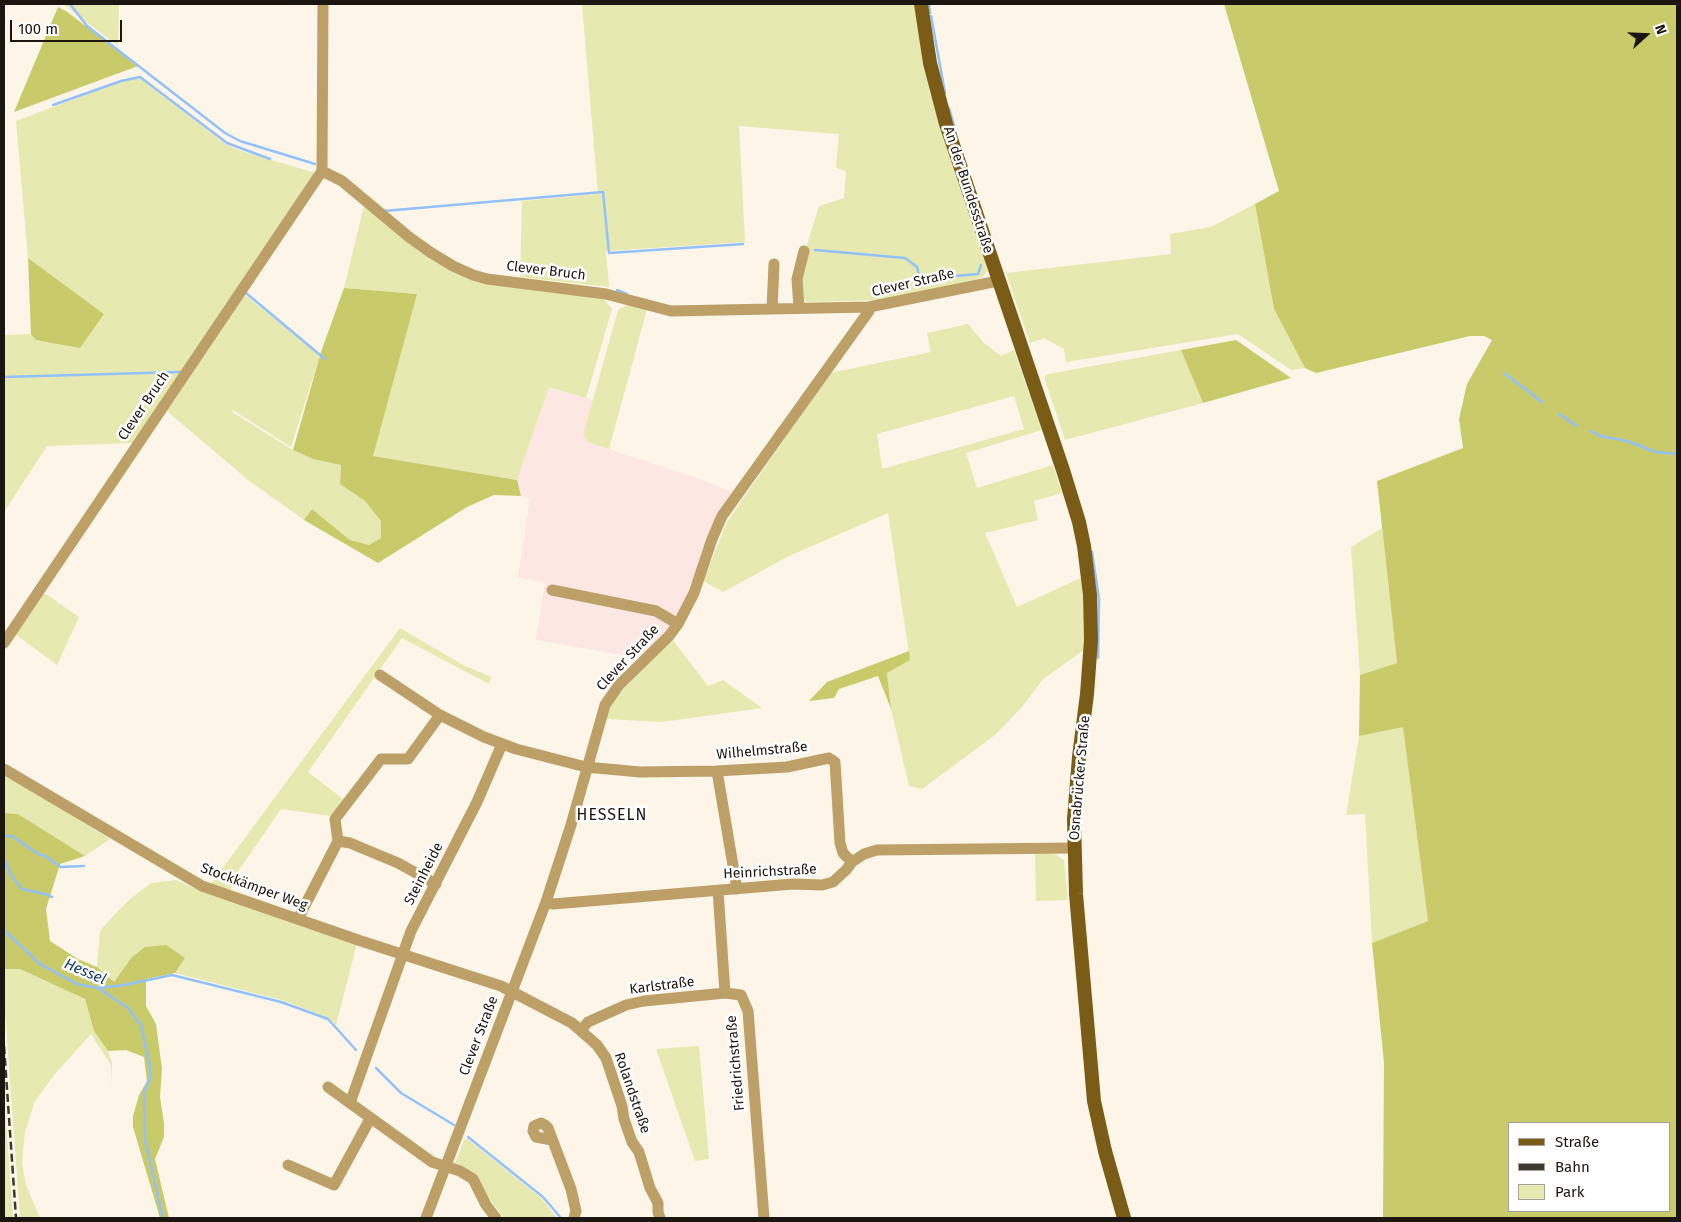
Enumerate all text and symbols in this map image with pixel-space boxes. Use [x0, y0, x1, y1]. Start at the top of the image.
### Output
scale bar [12, 10, 125, 42]
north arrow [1621, 10, 1671, 60]
text: 100 m [18, 20, 58, 38]
text: N [1651, 22, 1670, 37]
street label: An der Bundesstraße [940, 124, 996, 256]
street label: Clever Bruch [505, 258, 587, 284]
street label: Clever Straße [870, 265, 956, 301]
street label: Clever Bruch [115, 368, 173, 444]
street label: Clever Straße [593, 622, 663, 694]
street label: Osnabrücker Straße [1066, 715, 1094, 841]
street label: Wilhelmstraße [716, 739, 808, 763]
district label: HESSELN [576, 806, 648, 826]
street label: Steinheide [401, 840, 447, 908]
street label: Stockkämper Weg [198, 860, 310, 914]
street label: Heinrichstraße [723, 861, 817, 883]
water label: Hessel [61, 955, 109, 989]
street label: Karlstraße [629, 974, 695, 998]
street label: Clever Straße [456, 994, 502, 1078]
street label: Friedrichstraße [723, 1014, 749, 1112]
street label: Rolandstraße [610, 1050, 654, 1136]
legend [1508, 1122, 1671, 1212]
text: Straße [1555, 1133, 1599, 1151]
text: Bahn [1555, 1158, 1590, 1176]
text: Park [1555, 1183, 1585, 1201]

